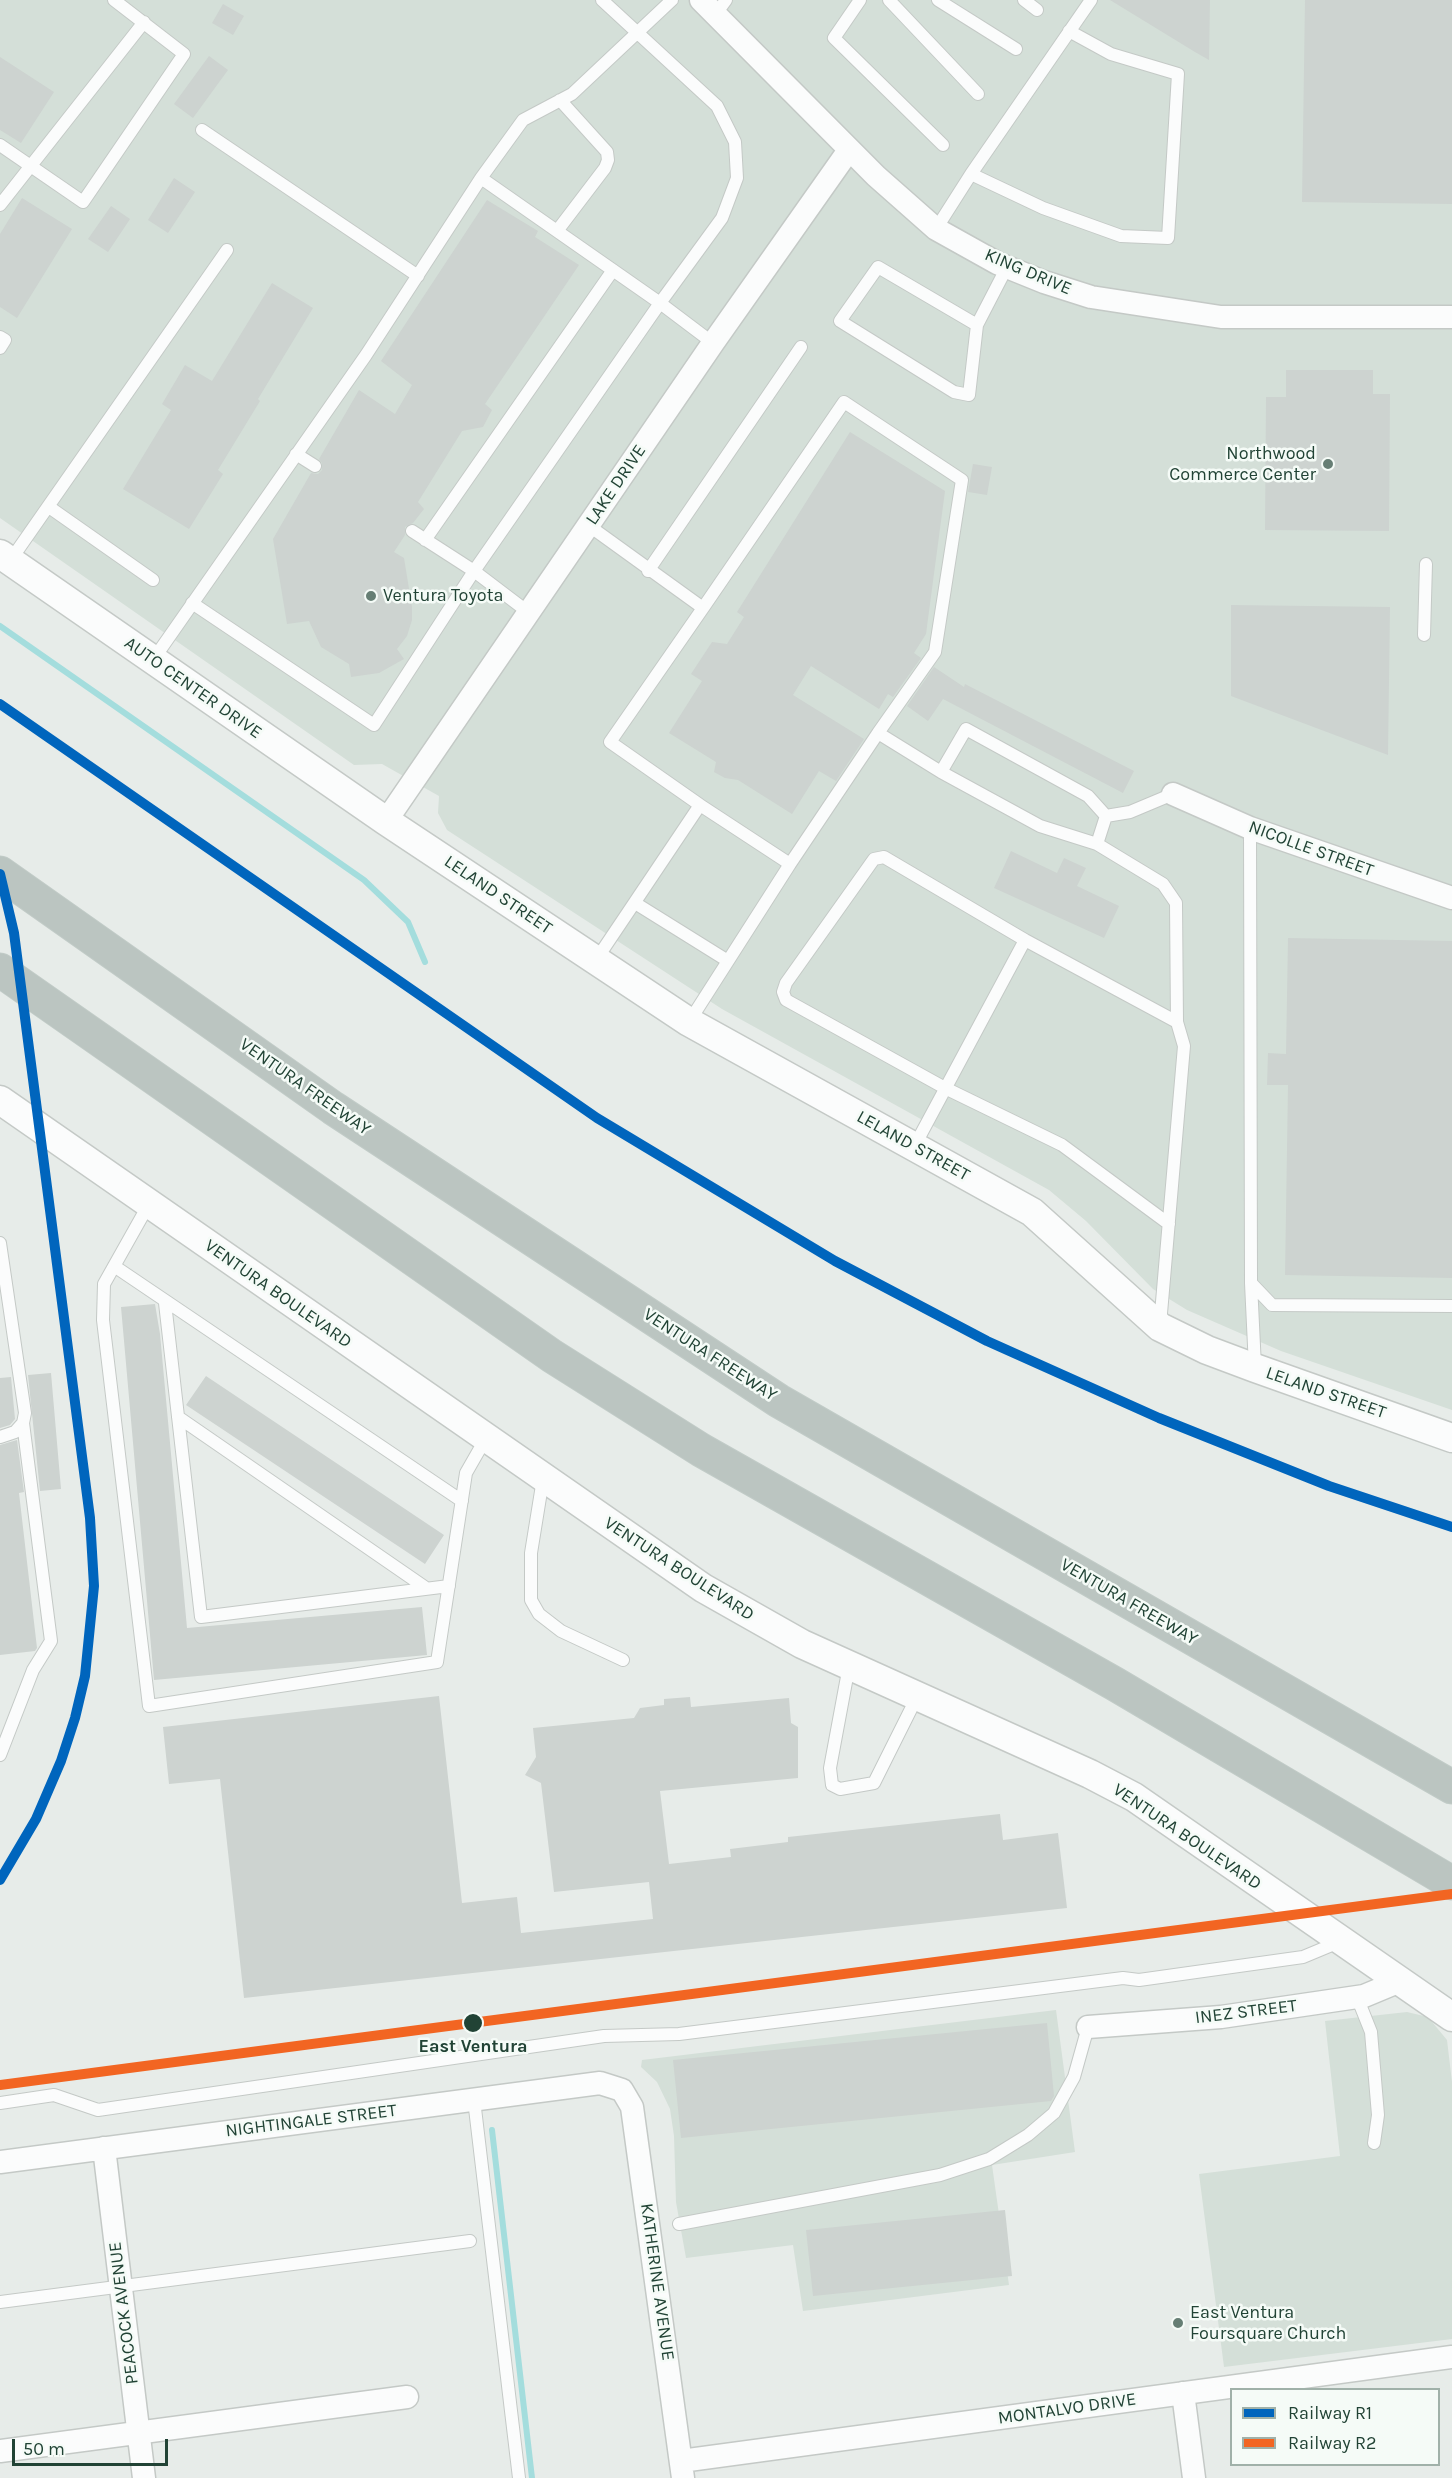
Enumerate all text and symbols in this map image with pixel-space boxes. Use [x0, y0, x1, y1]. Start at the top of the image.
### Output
street label: KING DRIVE [981, 244, 1075, 300]
street label: LAKE DRIVE [581, 441, 651, 529]
place label: Northwood Commerce Center [1169, 443, 1316, 486]
marker: Northwood Commerce Center [1321, 457, 1335, 471]
place label: Ventura Toyota [383, 585, 503, 607]
marker: Ventura Toyota [364, 589, 378, 603]
street label: AUTO CENTER DRIVE [120, 632, 266, 744]
street label: NICOLLE STREET [1246, 816, 1376, 882]
street label: LELAND STREET [440, 851, 556, 939]
street label: VENTURA FREEWAY [235, 1034, 375, 1140]
street label: LELAND STREET [853, 1106, 973, 1186]
street label: VENTURA BOULEVARD [200, 1235, 356, 1353]
street label: VENTURA FREEWAY [639, 1304, 781, 1406]
street label: LELAND STREET [1263, 1362, 1389, 1424]
street label: VENTURA BOULEVARD [600, 1512, 758, 1626]
street label: VENTURA FREEWAY [1057, 1554, 1201, 1650]
street label: VENTURA BOULEVARD [1108, 1779, 1266, 1895]
street label: INEZ STREET [1194, 1995, 1298, 2029]
marker: East Ventura [462, 2012, 484, 2034]
place label: East Ventura [418, 2036, 528, 2058]
street label: NIGHTINGALE STREET [224, 2100, 398, 2142]
street label: KATHERINE AVENUE [635, 2202, 679, 2362]
street label: PEACOCK AVENUE [105, 2240, 143, 2386]
place label: East Ventura Foursquare Church [1190, 2302, 1346, 2344]
marker: East Ventura Foursquare Church [1171, 2316, 1185, 2330]
legend [1230, 2388, 1440, 2466]
street label: MONTALVO DRIVE [996, 2389, 1138, 2429]
text: Railway R1 [1288, 2402, 1372, 2424]
scale bar [15, 2427, 171, 2465]
text: Railway R2 [1288, 2432, 1376, 2454]
text: 50 m [23, 2438, 65, 2460]

